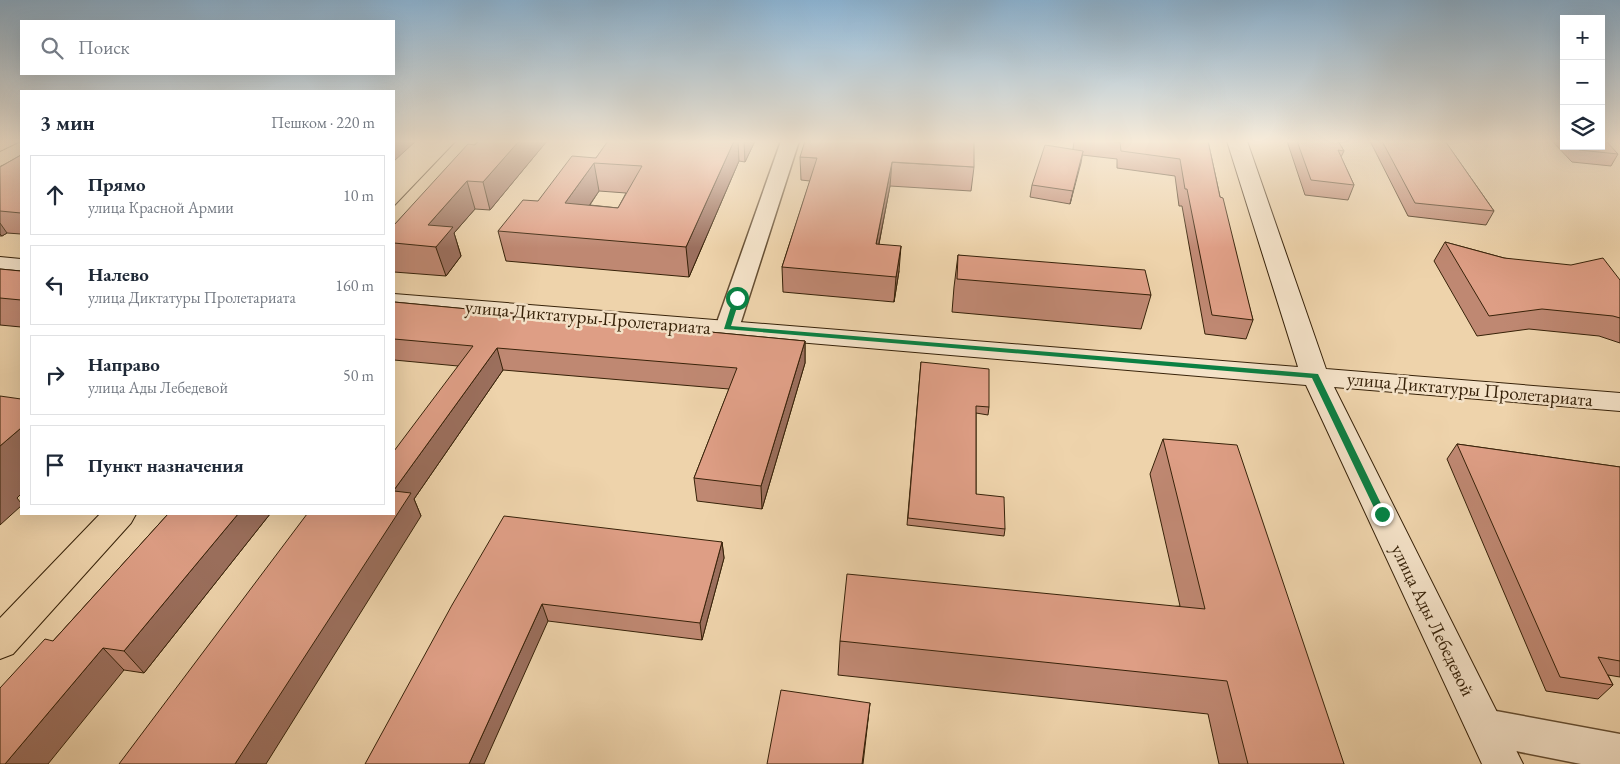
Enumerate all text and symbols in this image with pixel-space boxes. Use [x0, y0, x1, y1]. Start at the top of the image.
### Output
map controls [1560, 15, 1605, 150]
button: + [1560, 15, 1605, 60]
search box [20, 20, 395, 75]
icon: search [38, 34, 66, 62]
text: Поиск [78, 35, 130, 60]
button: − [1560, 60, 1605, 105]
button: layers [1560, 105, 1605, 150]
text: 3 мин [40, 109, 95, 136]
text: Пешком · 220 m [271, 112, 375, 133]
text: Прямо [88, 172, 146, 197]
icon: ahead [41, 181, 69, 209]
text: 10 m [343, 185, 374, 206]
text: улица Красной Армии [88, 197, 234, 218]
text: Налево [88, 262, 149, 287]
icon: left [41, 271, 69, 299]
text: 160 m [335, 275, 374, 296]
text: улица Диктатуры Пролетариата [88, 287, 296, 308]
route start [726, 287, 749, 310]
street label: улица Диктатуры Пролетариата [464, 294, 712, 340]
text: Направо [88, 352, 160, 377]
icon: right [41, 361, 69, 389]
text: 50 m [343, 365, 374, 386]
street label: улица Диктатуры Пролетариата [1346, 366, 1594, 412]
text: улица Ады Лебедевой [88, 377, 228, 398]
icon: arrive [41, 451, 69, 479]
text: Пункт назначения [88, 453, 244, 478]
route end [1371, 503, 1394, 526]
street label: улица Ады Лебедевой [1385, 540, 1481, 700]

